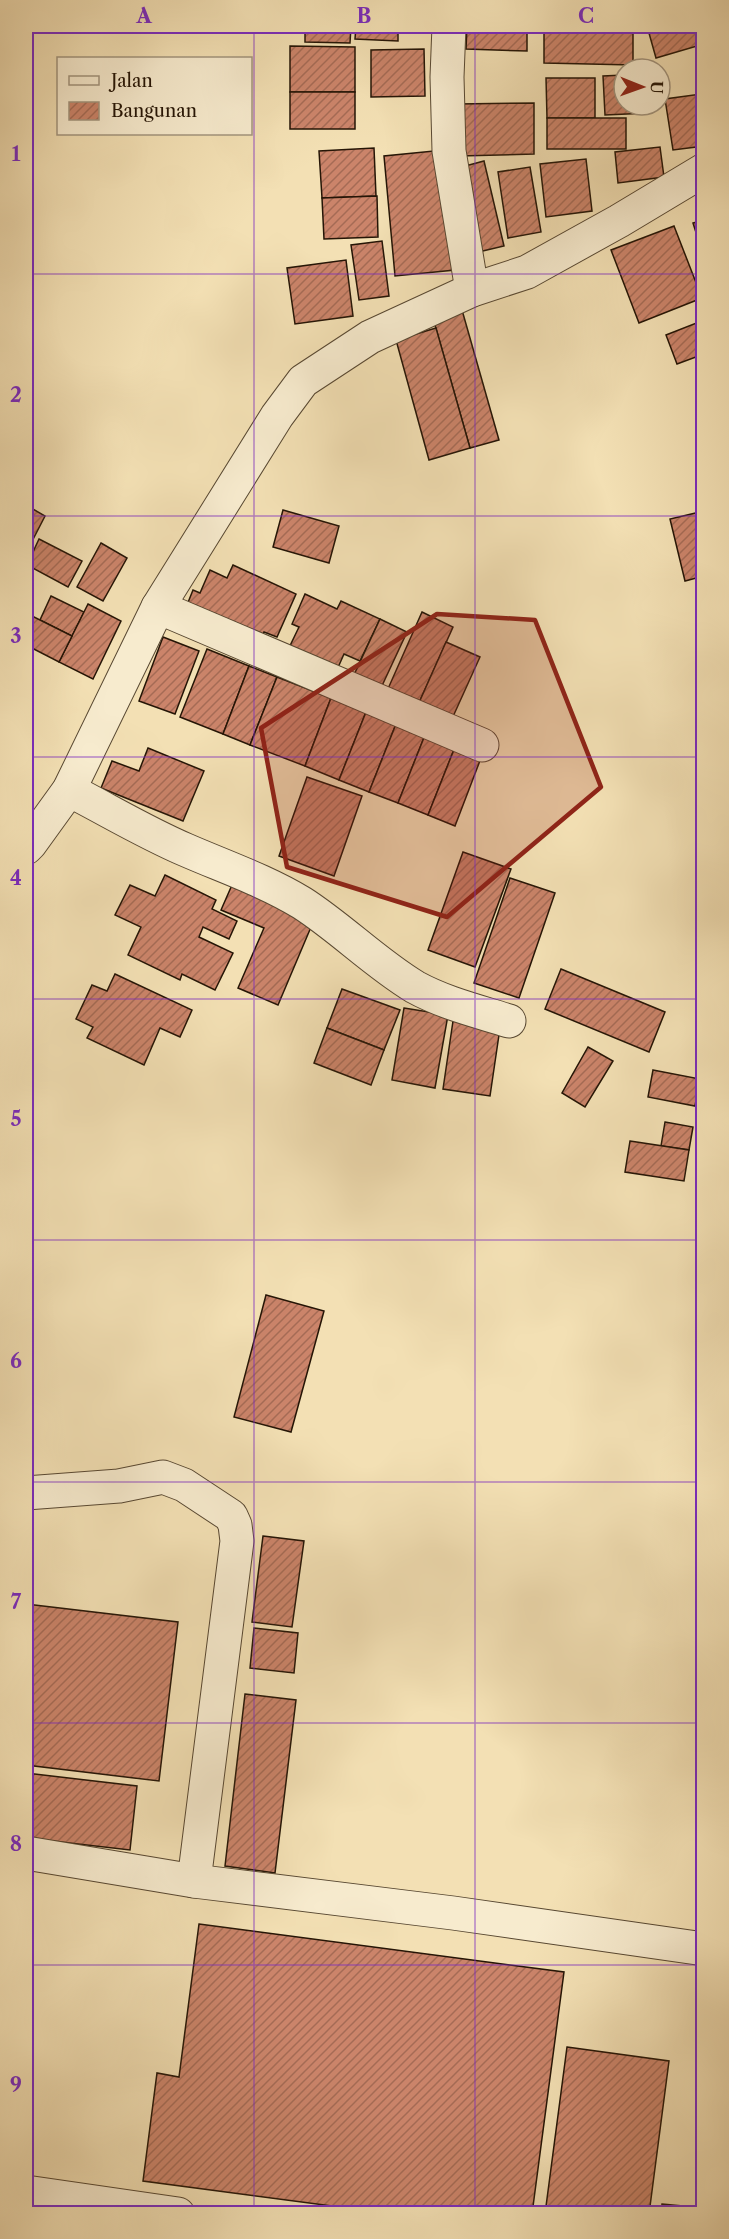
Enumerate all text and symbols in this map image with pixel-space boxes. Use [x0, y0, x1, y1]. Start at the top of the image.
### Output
text: A [135, 4, 152, 28]
text: B [357, 4, 372, 28]
text: C [578, 4, 594, 28]
legend [57, 57, 252, 135]
north arrow [612, 57, 672, 117]
text: Jalan [108, 70, 153, 92]
text: U [647, 81, 667, 94]
text: Bangunan [111, 100, 197, 122]
text: 1 [12, 142, 21, 166]
text: 2 [10, 383, 22, 407]
text: 3 [10, 624, 22, 648]
text: 4 [10, 866, 22, 890]
text: 5 [10, 1107, 22, 1131]
text: 6 [10, 1349, 22, 1373]
text: 7 [11, 1590, 22, 1614]
text: 8 [10, 1832, 22, 1856]
text: 9 [10, 2073, 22, 2097]

